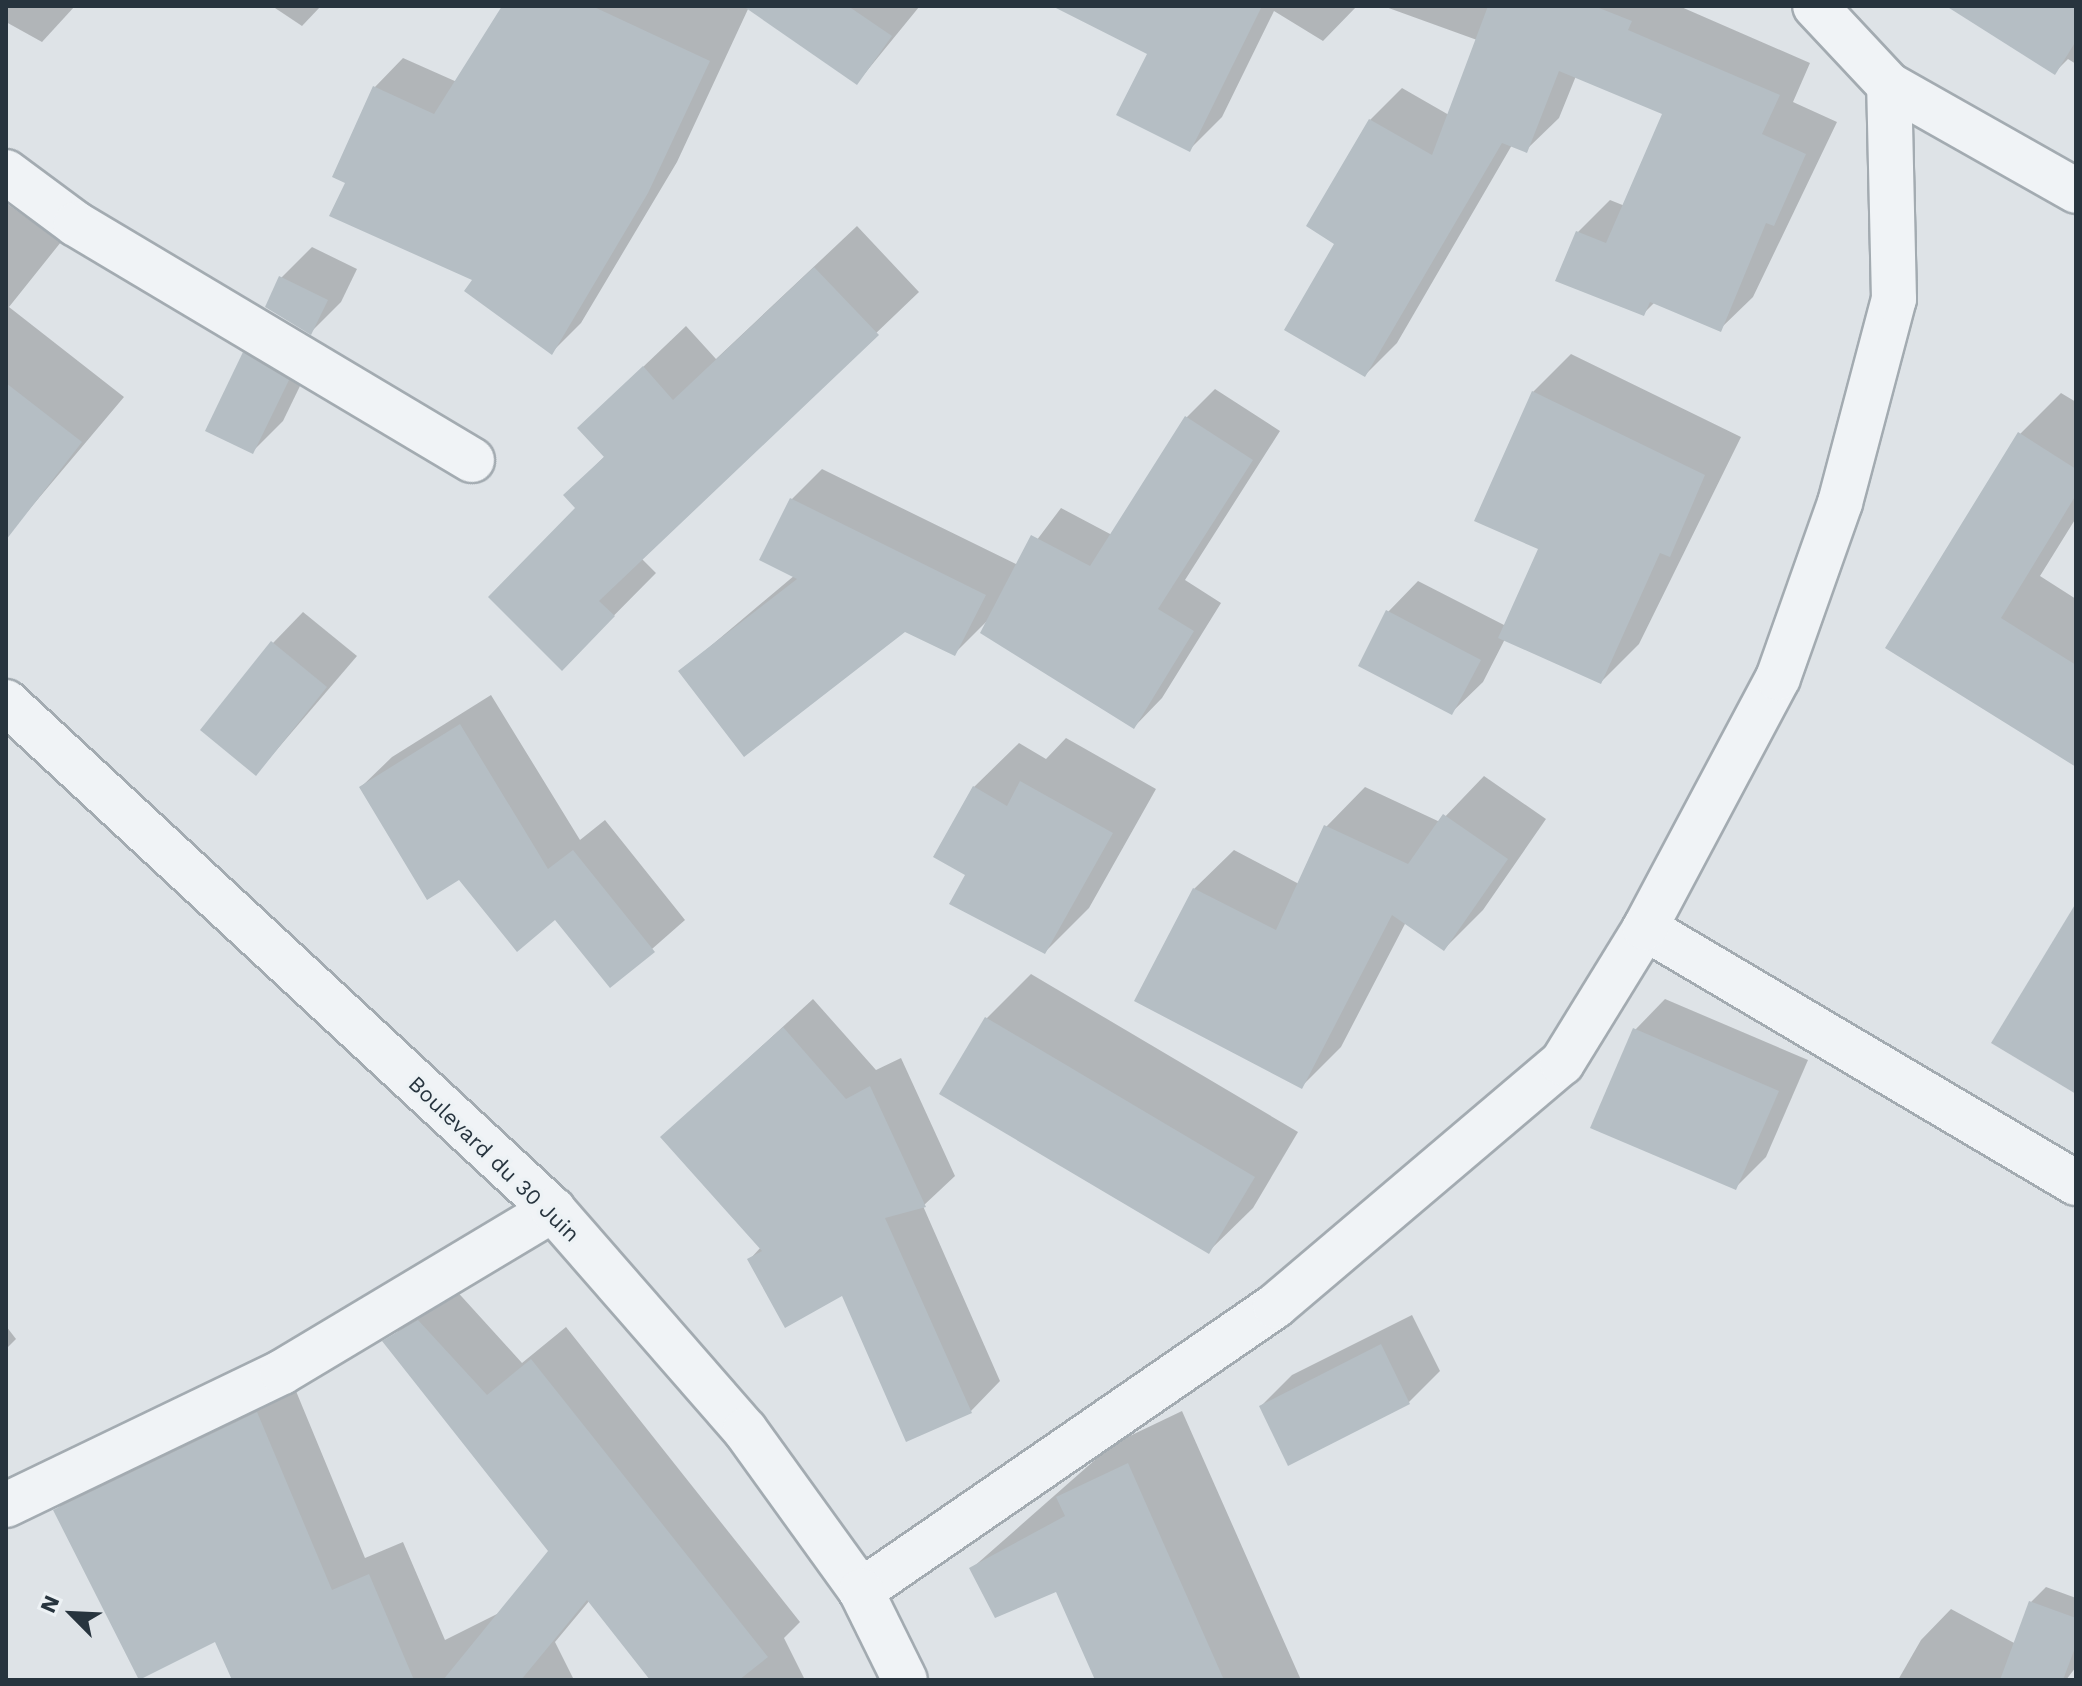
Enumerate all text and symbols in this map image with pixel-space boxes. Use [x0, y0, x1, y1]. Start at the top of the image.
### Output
street label: Boulevard du 30 Juin [403, 1070, 585, 1248]
north arrow [32, 1574, 112, 1654]
text: N [35, 1591, 64, 1617]

